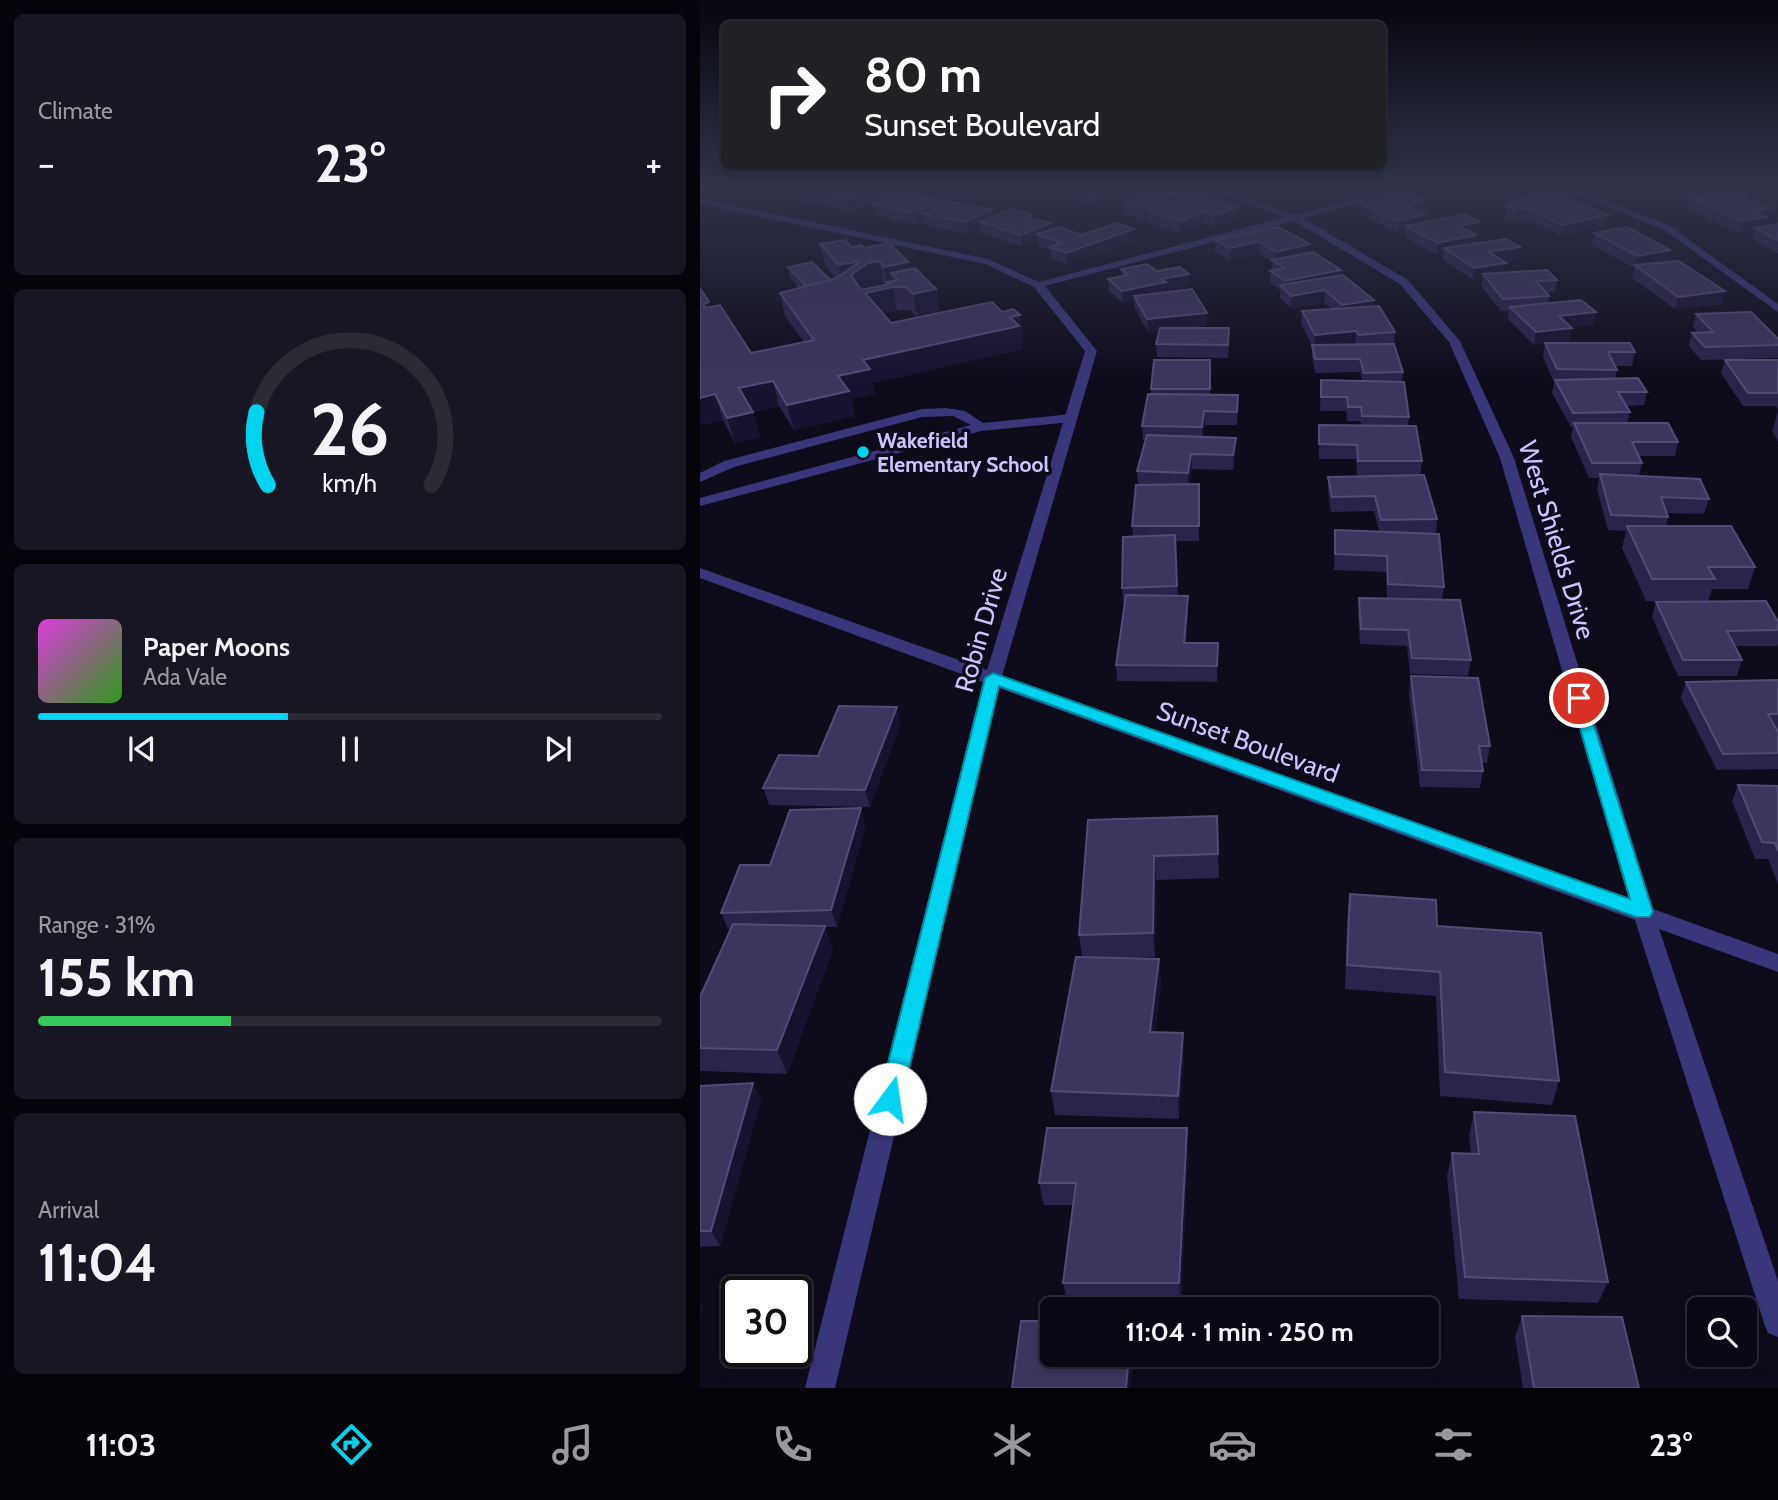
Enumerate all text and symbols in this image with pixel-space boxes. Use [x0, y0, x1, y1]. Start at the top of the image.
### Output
text: 80 m [864, 45, 982, 104]
icon: right [749, 49, 840, 140]
text: Climate [38, 97, 113, 125]
text: Sunset Boulevard [864, 105, 1100, 144]
text: 23° [315, 132, 385, 195]
text: − [38, 140, 55, 187]
text: + [645, 140, 662, 187]
text: 26 [310, 386, 390, 474]
place label: Wakefield Elementary School [877, 428, 1050, 477]
street label: West Shields Drive [1512, 437, 1602, 643]
marker: Wakefield Elementary School [855, 444, 871, 460]
text: km/h [323, 468, 377, 498]
street label: Robin Drive [948, 564, 1014, 696]
text: Paper Moons [143, 631, 290, 663]
text: Ada Vale [143, 663, 227, 691]
pin [1549, 668, 1609, 728]
icon: arrive [1560, 679, 1598, 717]
street label: Sunset Boulevard [1152, 694, 1344, 790]
icon: previous [123, 730, 161, 768]
icon: pause [331, 730, 369, 768]
icon: next [539, 730, 577, 768]
text: Range · 31% [38, 911, 155, 939]
text: 155 km [38, 946, 195, 1009]
position arrow [853, 1062, 927, 1136]
text: Arrival [38, 1196, 99, 1224]
text: 11:04 [38, 1231, 157, 1294]
speed limit sign: 30 [721, 1276, 812, 1367]
map controls [1687, 1297, 1757, 1367]
button: search [1687, 1297, 1757, 1367]
text: 11:04 · 1 min · 250 m [1125, 1316, 1354, 1348]
icon: directions [327, 1420, 376, 1469]
icon: music [548, 1420, 597, 1469]
icon: phone [768, 1420, 817, 1469]
icon: climate [988, 1420, 1037, 1469]
icon: car [1208, 1420, 1257, 1469]
icon: filters [1429, 1420, 1478, 1469]
text: 11:03 [86, 1425, 156, 1464]
text: 23° [1649, 1425, 1692, 1464]

